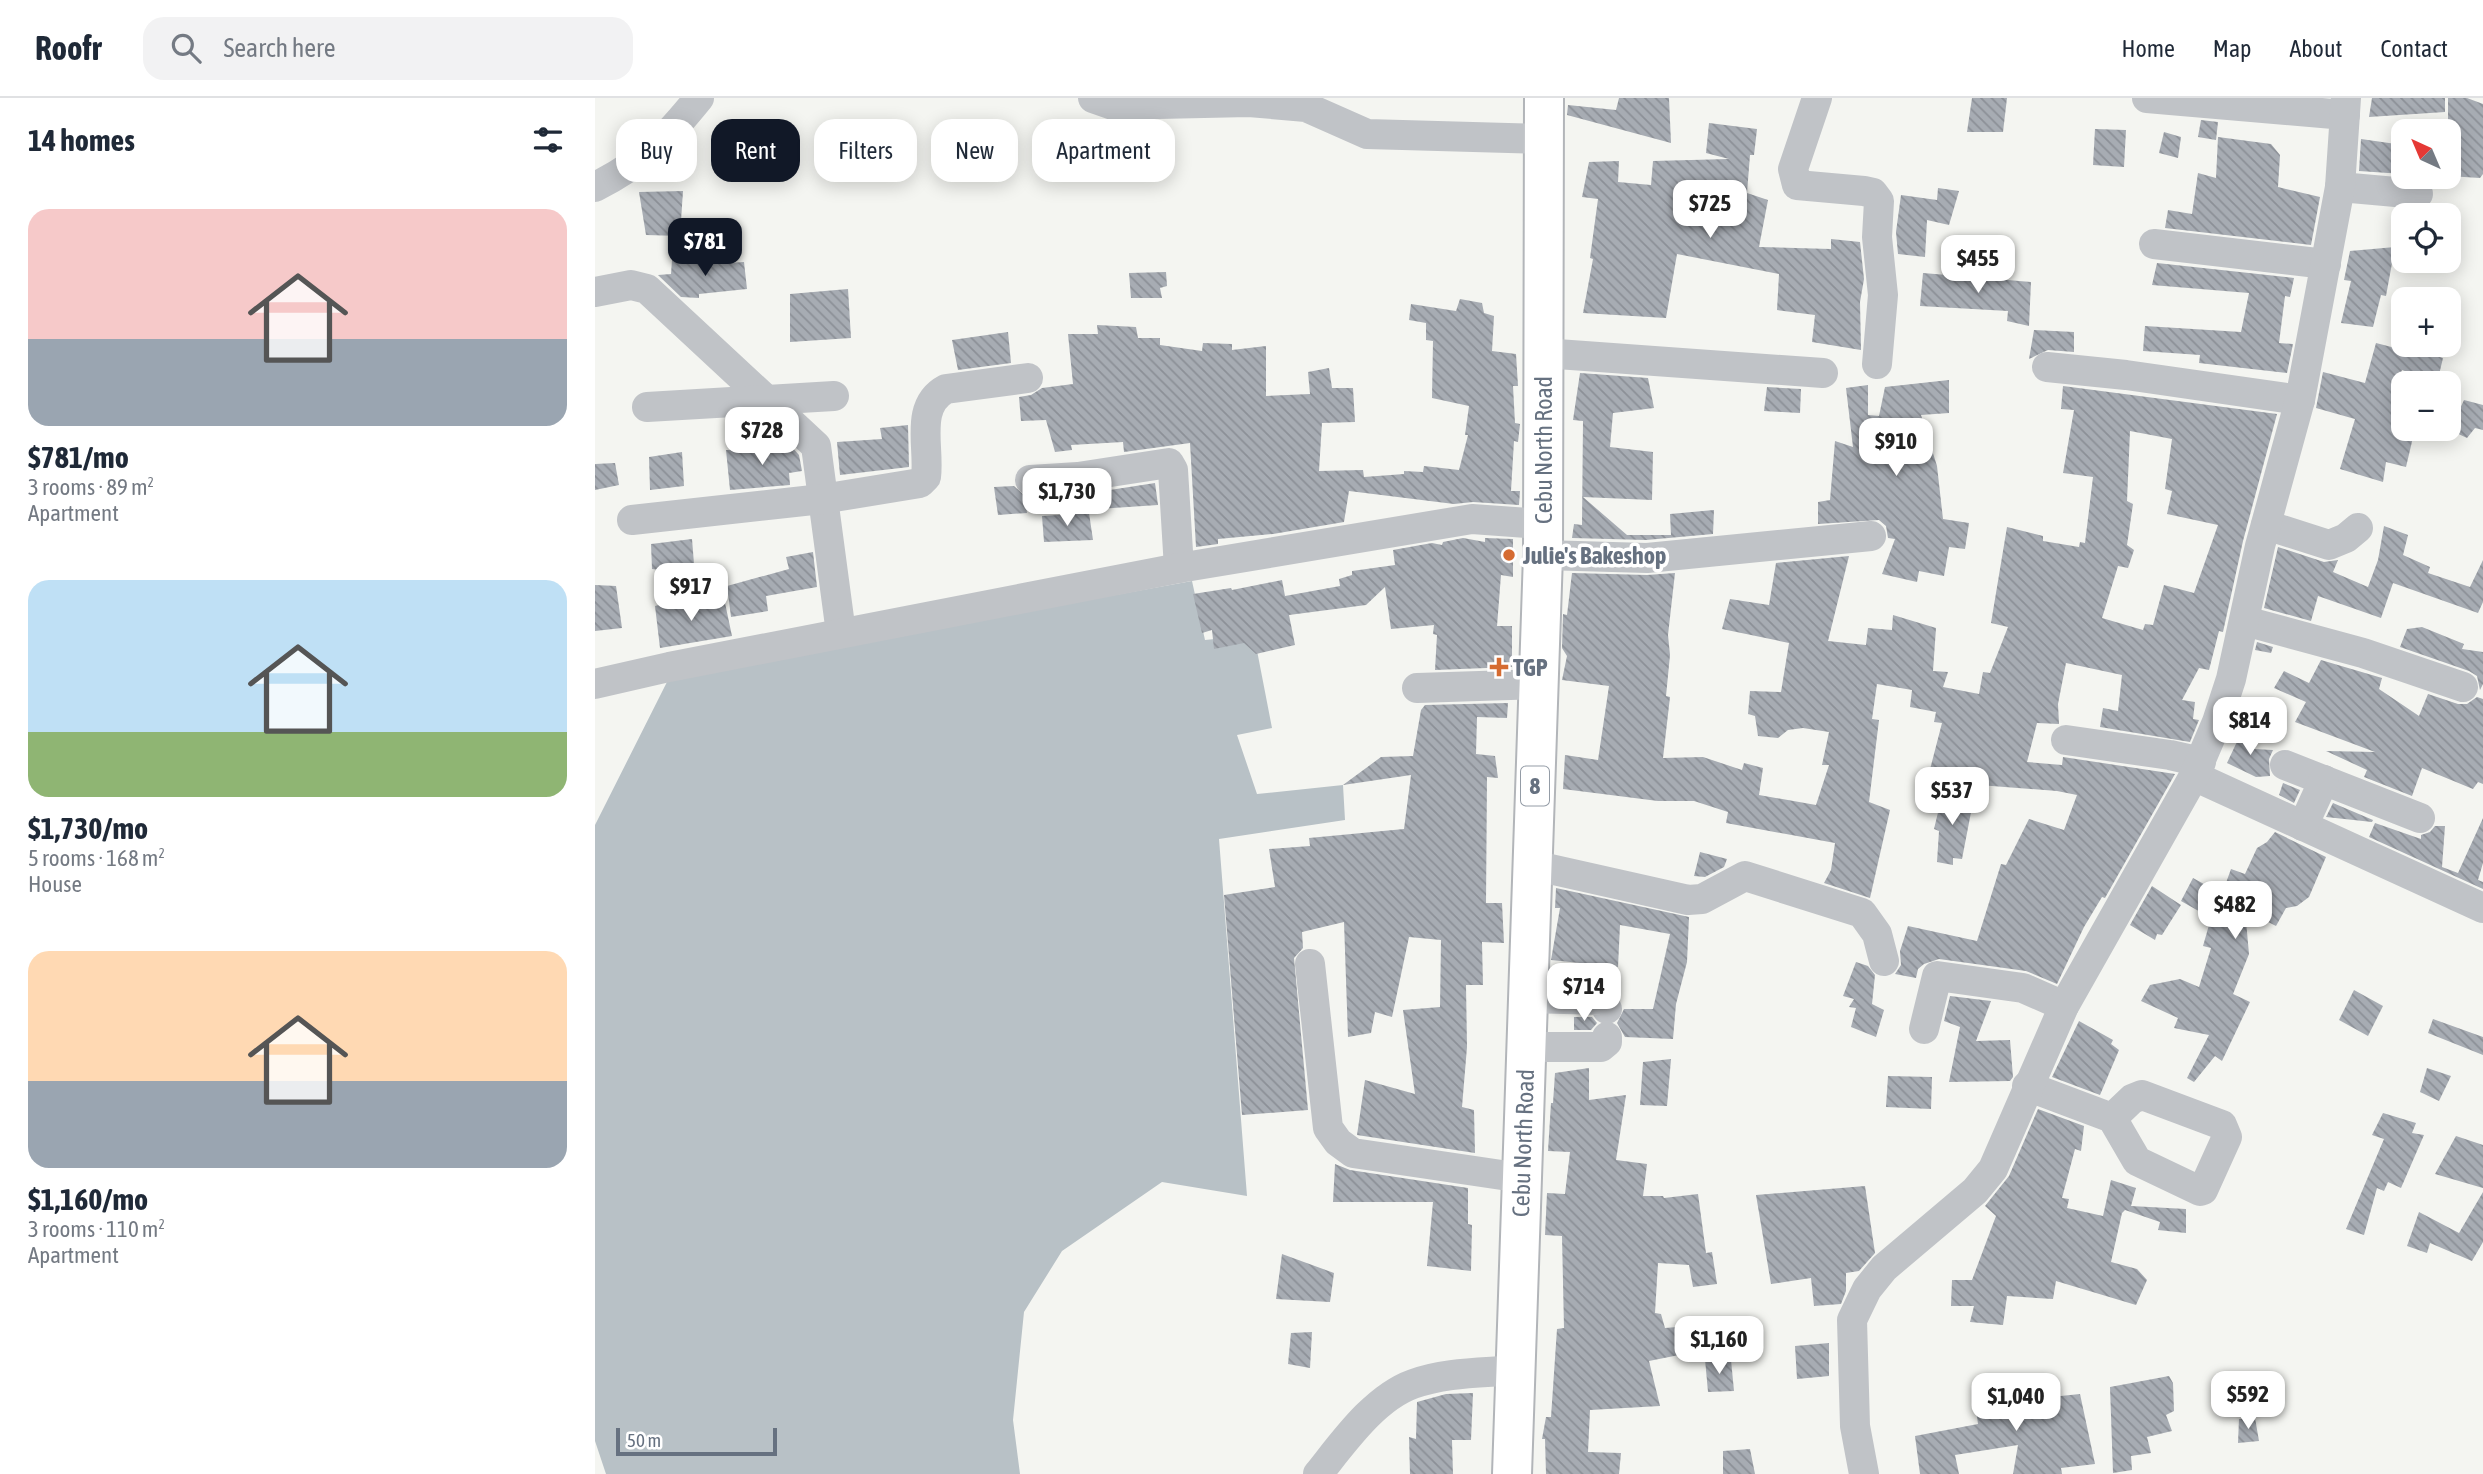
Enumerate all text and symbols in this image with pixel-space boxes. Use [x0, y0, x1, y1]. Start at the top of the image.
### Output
search box [143, 17, 633, 80]
text: Roofr [35, 29, 101, 67]
icon: search [167, 29, 205, 67]
text: Search here [223, 33, 336, 63]
text: Home [2121, 35, 2175, 62]
text: Map [2213, 35, 2251, 62]
text: About [2289, 35, 2342, 62]
text: Contact [2380, 35, 2448, 62]
chip: Buy [616, 119, 697, 182]
chip: Rent [711, 119, 800, 182]
chip: Filters [814, 119, 917, 182]
chip: New [931, 119, 1018, 182]
chip: Apartment [1032, 119, 1175, 182]
north arrow [2391, 119, 2461, 189]
map controls [2391, 119, 2461, 441]
icon: filters [529, 121, 567, 159]
text: 14 homes [28, 123, 135, 157]
pin: $725 [1669, 180, 1751, 240]
text: $725 [1689, 190, 1731, 216]
button: locate [2391, 203, 2461, 273]
pin: $781 [664, 218, 746, 278]
text: $781 [684, 228, 726, 254]
pin: $455 [1937, 236, 2019, 295]
text: $455 [1957, 245, 1999, 271]
icon: home [235, 255, 361, 381]
button: + [2391, 287, 2461, 357]
button: − [2391, 371, 2461, 441]
street label: Cebu North Road [1530, 376, 1557, 524]
pin: $728 [721, 408, 803, 467]
text: $728 [741, 417, 783, 443]
pin: $910 [1855, 418, 1937, 478]
text: $910 [1875, 428, 1917, 454]
text: $781/mo [28, 440, 129, 474]
pin: $1,730 [1010, 468, 1124, 528]
text: 3 rooms · 89 m² [28, 474, 154, 500]
text: $1,730 [1039, 478, 1096, 504]
text: Apartment [28, 500, 119, 526]
place label: Julie's Bakeshop [1522, 542, 1666, 569]
marker: Julie's Bakeshop [1501, 547, 1517, 563]
pin: $917 [650, 564, 732, 623]
text: $917 [670, 573, 712, 599]
icon: home [235, 626, 361, 752]
place label: TGP [1513, 654, 1548, 681]
marker: TGP [1491, 659, 1507, 675]
pin: $814 [2209, 698, 2291, 757]
text: $814 [2229, 707, 2271, 733]
road number: 8 [1521, 766, 1549, 806]
pin: $537 [1911, 768, 1993, 827]
text: $537 [1931, 777, 1973, 803]
text: $1,730/mo [28, 811, 148, 845]
text: 5 rooms · 168 m² [28, 845, 165, 871]
text: House [28, 871, 82, 897]
pin: $482 [2194, 882, 2276, 941]
text: $482 [2214, 891, 2256, 917]
pin: $714 [1543, 964, 1625, 1023]
text: $714 [1563, 973, 1605, 999]
icon: home [235, 997, 361, 1123]
street label: Cebu North Road [1507, 1069, 1539, 1217]
text: $1,160/mo [28, 1182, 148, 1216]
text: 3 rooms · 110 m² [28, 1216, 165, 1242]
text: Apartment [28, 1242, 119, 1268]
pin: $1,160 [1662, 1316, 1776, 1376]
text: $1,160 [1691, 1326, 1748, 1352]
pin: $592 [2207, 1372, 2289, 1431]
pin: $1,040 [1959, 1374, 2073, 1433]
text: $592 [2227, 1381, 2269, 1407]
text: $1,040 [1988, 1383, 2045, 1409]
scale bar [616, 1425, 777, 1457]
text: 50 m [627, 1429, 661, 1451]

